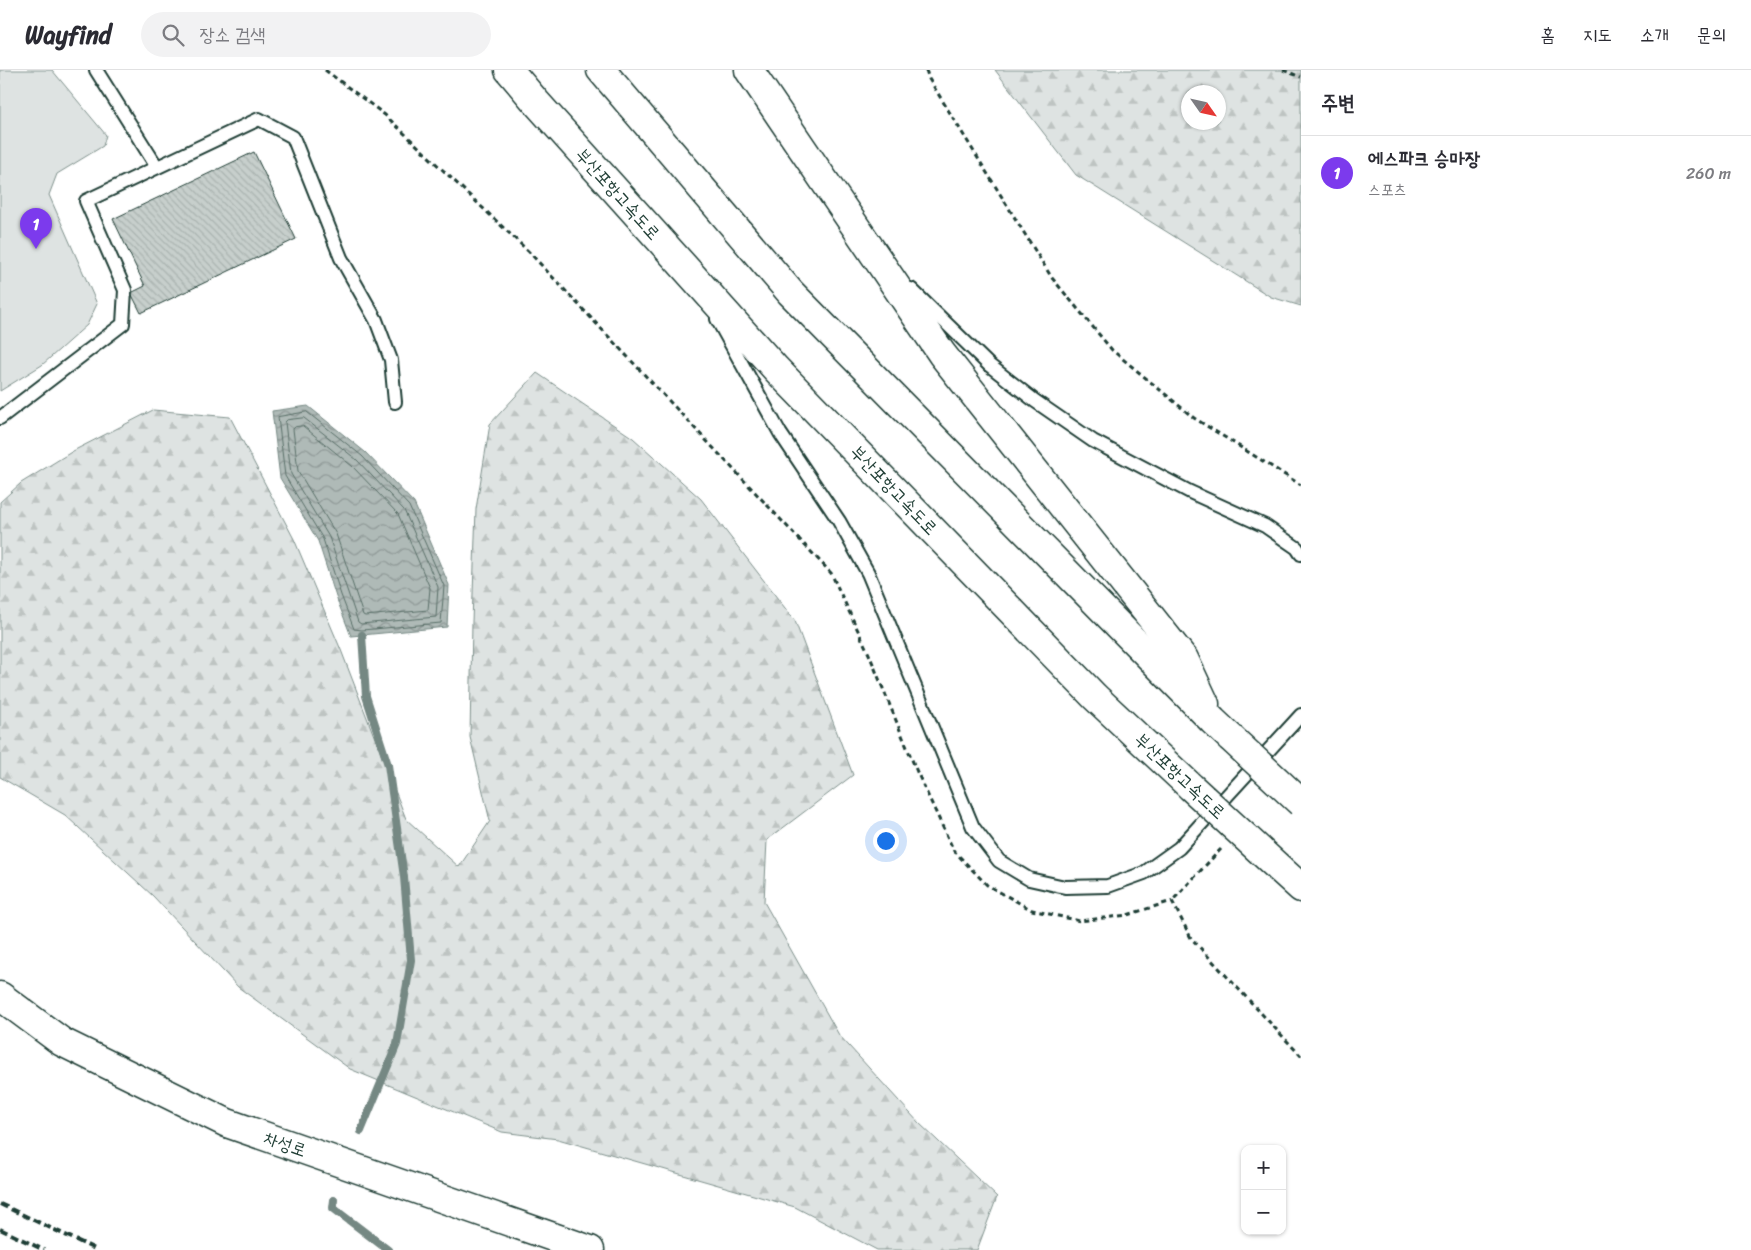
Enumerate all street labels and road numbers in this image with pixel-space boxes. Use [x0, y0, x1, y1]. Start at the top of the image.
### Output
street label: 부산포항고속도로 [567, 140, 669, 248]
street label: 부산포항고속도로 [842, 437, 946, 543]
street label: 부산포항고속도로 [1127, 725, 1233, 827]
street label: 차성로 [259, 1122, 311, 1166]

